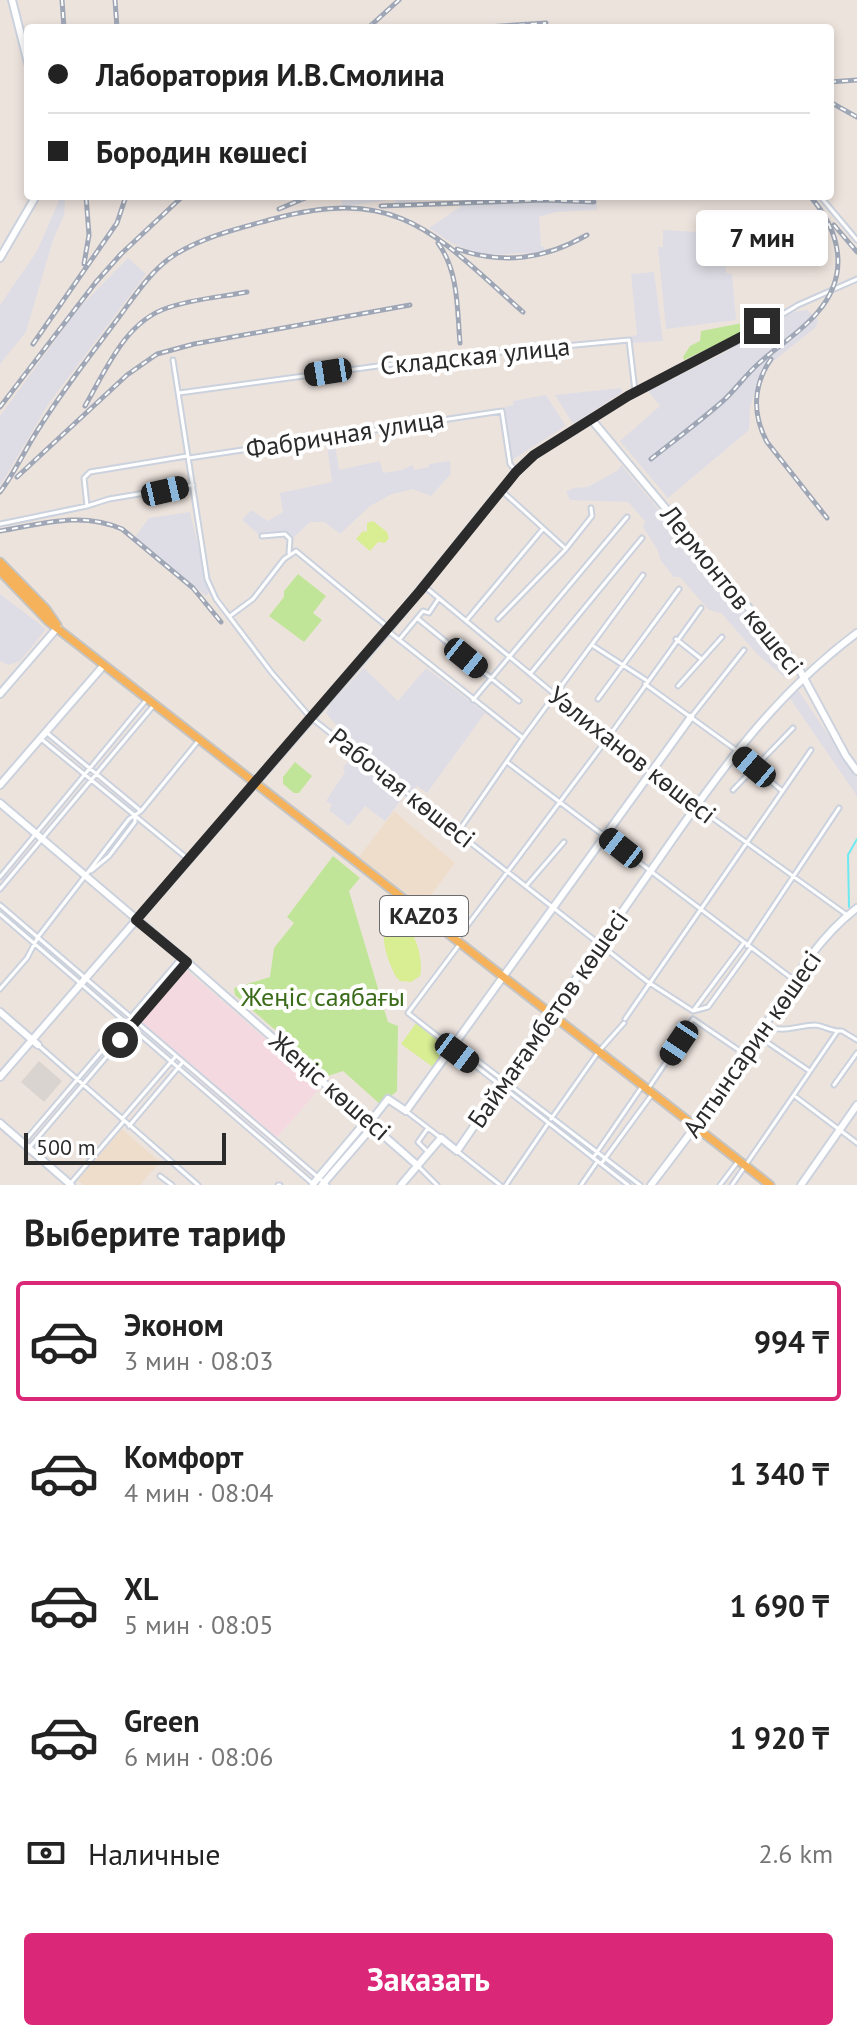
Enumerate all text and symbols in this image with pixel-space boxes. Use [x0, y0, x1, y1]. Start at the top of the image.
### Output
text: Лаборатория И.В.Смолина [96, 55, 445, 94]
text: Бородин көшесі [96, 132, 308, 171]
callout: 7 мин [696, 210, 828, 266]
text: 7 мин [729, 221, 795, 254]
route end [744, 308, 780, 344]
street label: Складская улица [378, 329, 571, 382]
car [302, 356, 354, 388]
street label: Фабричная улица [243, 402, 447, 465]
car [139, 474, 191, 508]
street label: Лермонтов көшесі [653, 497, 811, 681]
car [440, 634, 492, 682]
street label: Уәлиханов көшесі [542, 679, 723, 831]
street label: Рабочая көшесі [323, 720, 482, 855]
car [728, 742, 780, 792]
car [595, 824, 647, 872]
road number: KАZ03 [380, 896, 468, 936]
street label: Баймағамбетов көшесі [460, 903, 635, 1134]
street label: Алтынсарин көшесі [675, 944, 828, 1143]
park label: Жеңіс саябағы [240, 980, 405, 1013]
car [656, 1016, 702, 1070]
route start [102, 1022, 138, 1058]
street label: Жеңіс көшесі [262, 1023, 398, 1147]
car [431, 1029, 483, 1077]
scale bar [24, 1129, 226, 1165]
text: 500 m [36, 1133, 96, 1161]
text: Выберите тариф [24, 1209, 286, 1256]
icon: car [28, 1305, 100, 1377]
text: Эконом [124, 1305, 224, 1344]
text: 994 ₸ [754, 1322, 829, 1361]
text: 3 мин · 08:03 [124, 1344, 273, 1377]
icon: car [28, 1437, 100, 1509]
text: Комфорт [124, 1437, 243, 1476]
text: 1 340 ₸ [729, 1454, 829, 1493]
text: 4 мин · 08:04 [124, 1476, 273, 1509]
icon: car [28, 1569, 100, 1641]
text: XL [124, 1569, 158, 1608]
text: 1 690 ₸ [729, 1586, 829, 1625]
text: 5 мин · 08:05 [124, 1608, 273, 1641]
icon: car [28, 1701, 100, 1773]
text: Green [124, 1701, 199, 1740]
text: 1 920 ₸ [729, 1718, 829, 1757]
text: 6 мин · 08:06 [124, 1740, 273, 1773]
icon: cash [24, 1831, 68, 1875]
text: Наличные [88, 1834, 220, 1873]
text: 2.6 km [759, 1837, 833, 1870]
button: Заказать [24, 1933, 833, 2025]

